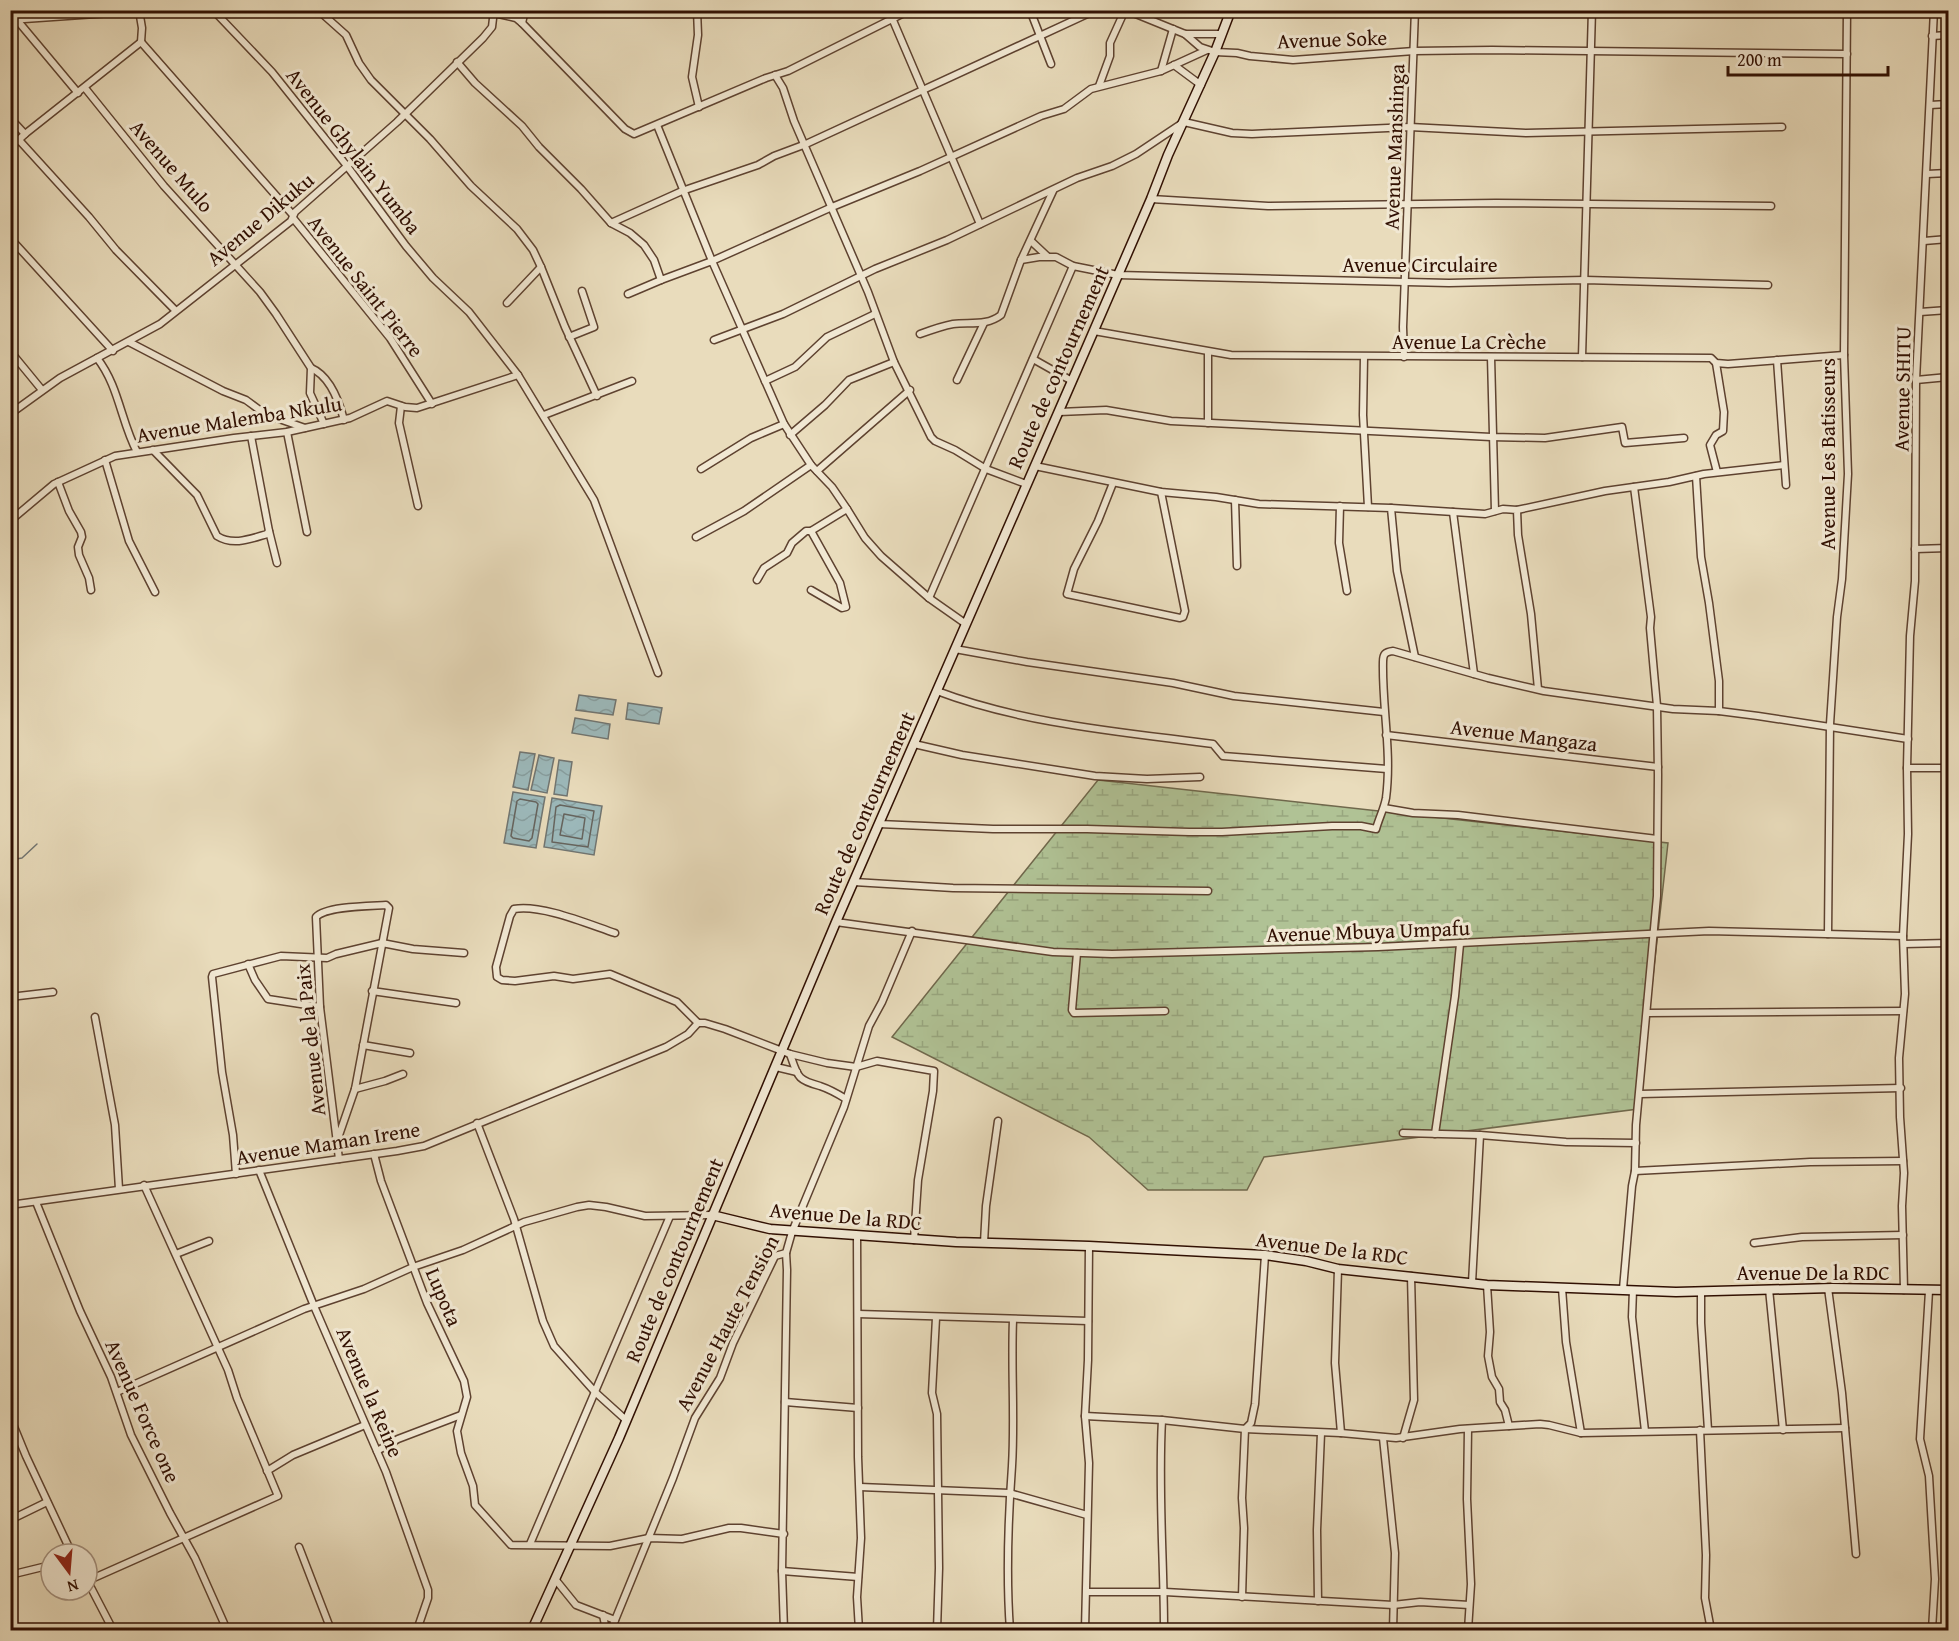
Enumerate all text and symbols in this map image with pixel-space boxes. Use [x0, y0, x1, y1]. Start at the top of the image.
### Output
street label: Avenue Soke [1276, 22, 1388, 56]
scale bar [1728, 39, 1888, 77]
text: 200 m [1737, 46, 1782, 73]
street label: Avenue Ghylain Yumba [279, 61, 429, 241]
street label: Avenue Manshinga [1376, 63, 1412, 231]
street label: Avenue Mulo [123, 113, 221, 219]
street label: Avenue Dikuku [200, 164, 321, 273]
street label: Avenue Saint Pierre [301, 208, 432, 364]
street label: Avenue Circulaire [1342, 249, 1498, 280]
street label: Route de contournement [999, 260, 1117, 474]
street label: Avenue La Crèche [1392, 326, 1546, 357]
street label: Avenue SHITU [1885, 326, 1919, 452]
street label: Avenue Les Batisseurs [1812, 358, 1843, 550]
street label: Avenue Malemba Nkulu [134, 387, 345, 451]
street label: Route de contournement [805, 706, 923, 920]
street label: Avenue Mangaza [1449, 711, 1599, 759]
street label: Avenue Mbuya Umpafu [1266, 912, 1471, 950]
street label: Avenue de la Paix [287, 962, 333, 1118]
street label: Avenue Maman Irene [234, 1113, 422, 1173]
street label: Route de contournement [617, 1152, 731, 1367]
street label: Avenue De la RDC [768, 1194, 924, 1238]
street label: Avenue De la RDC [1254, 1223, 1410, 1273]
street label: Avenue Haute Tension [667, 1229, 787, 1417]
street label: Avenue De la RDC [1736, 1257, 1890, 1288]
street label: Lupota [418, 1263, 470, 1331]
street label: Avenue la Reine [329, 1322, 411, 1462]
street label: Avenue Force one [98, 1334, 188, 1488]
north arrow [39, 1542, 99, 1602]
text: N [64, 1573, 82, 1600]

